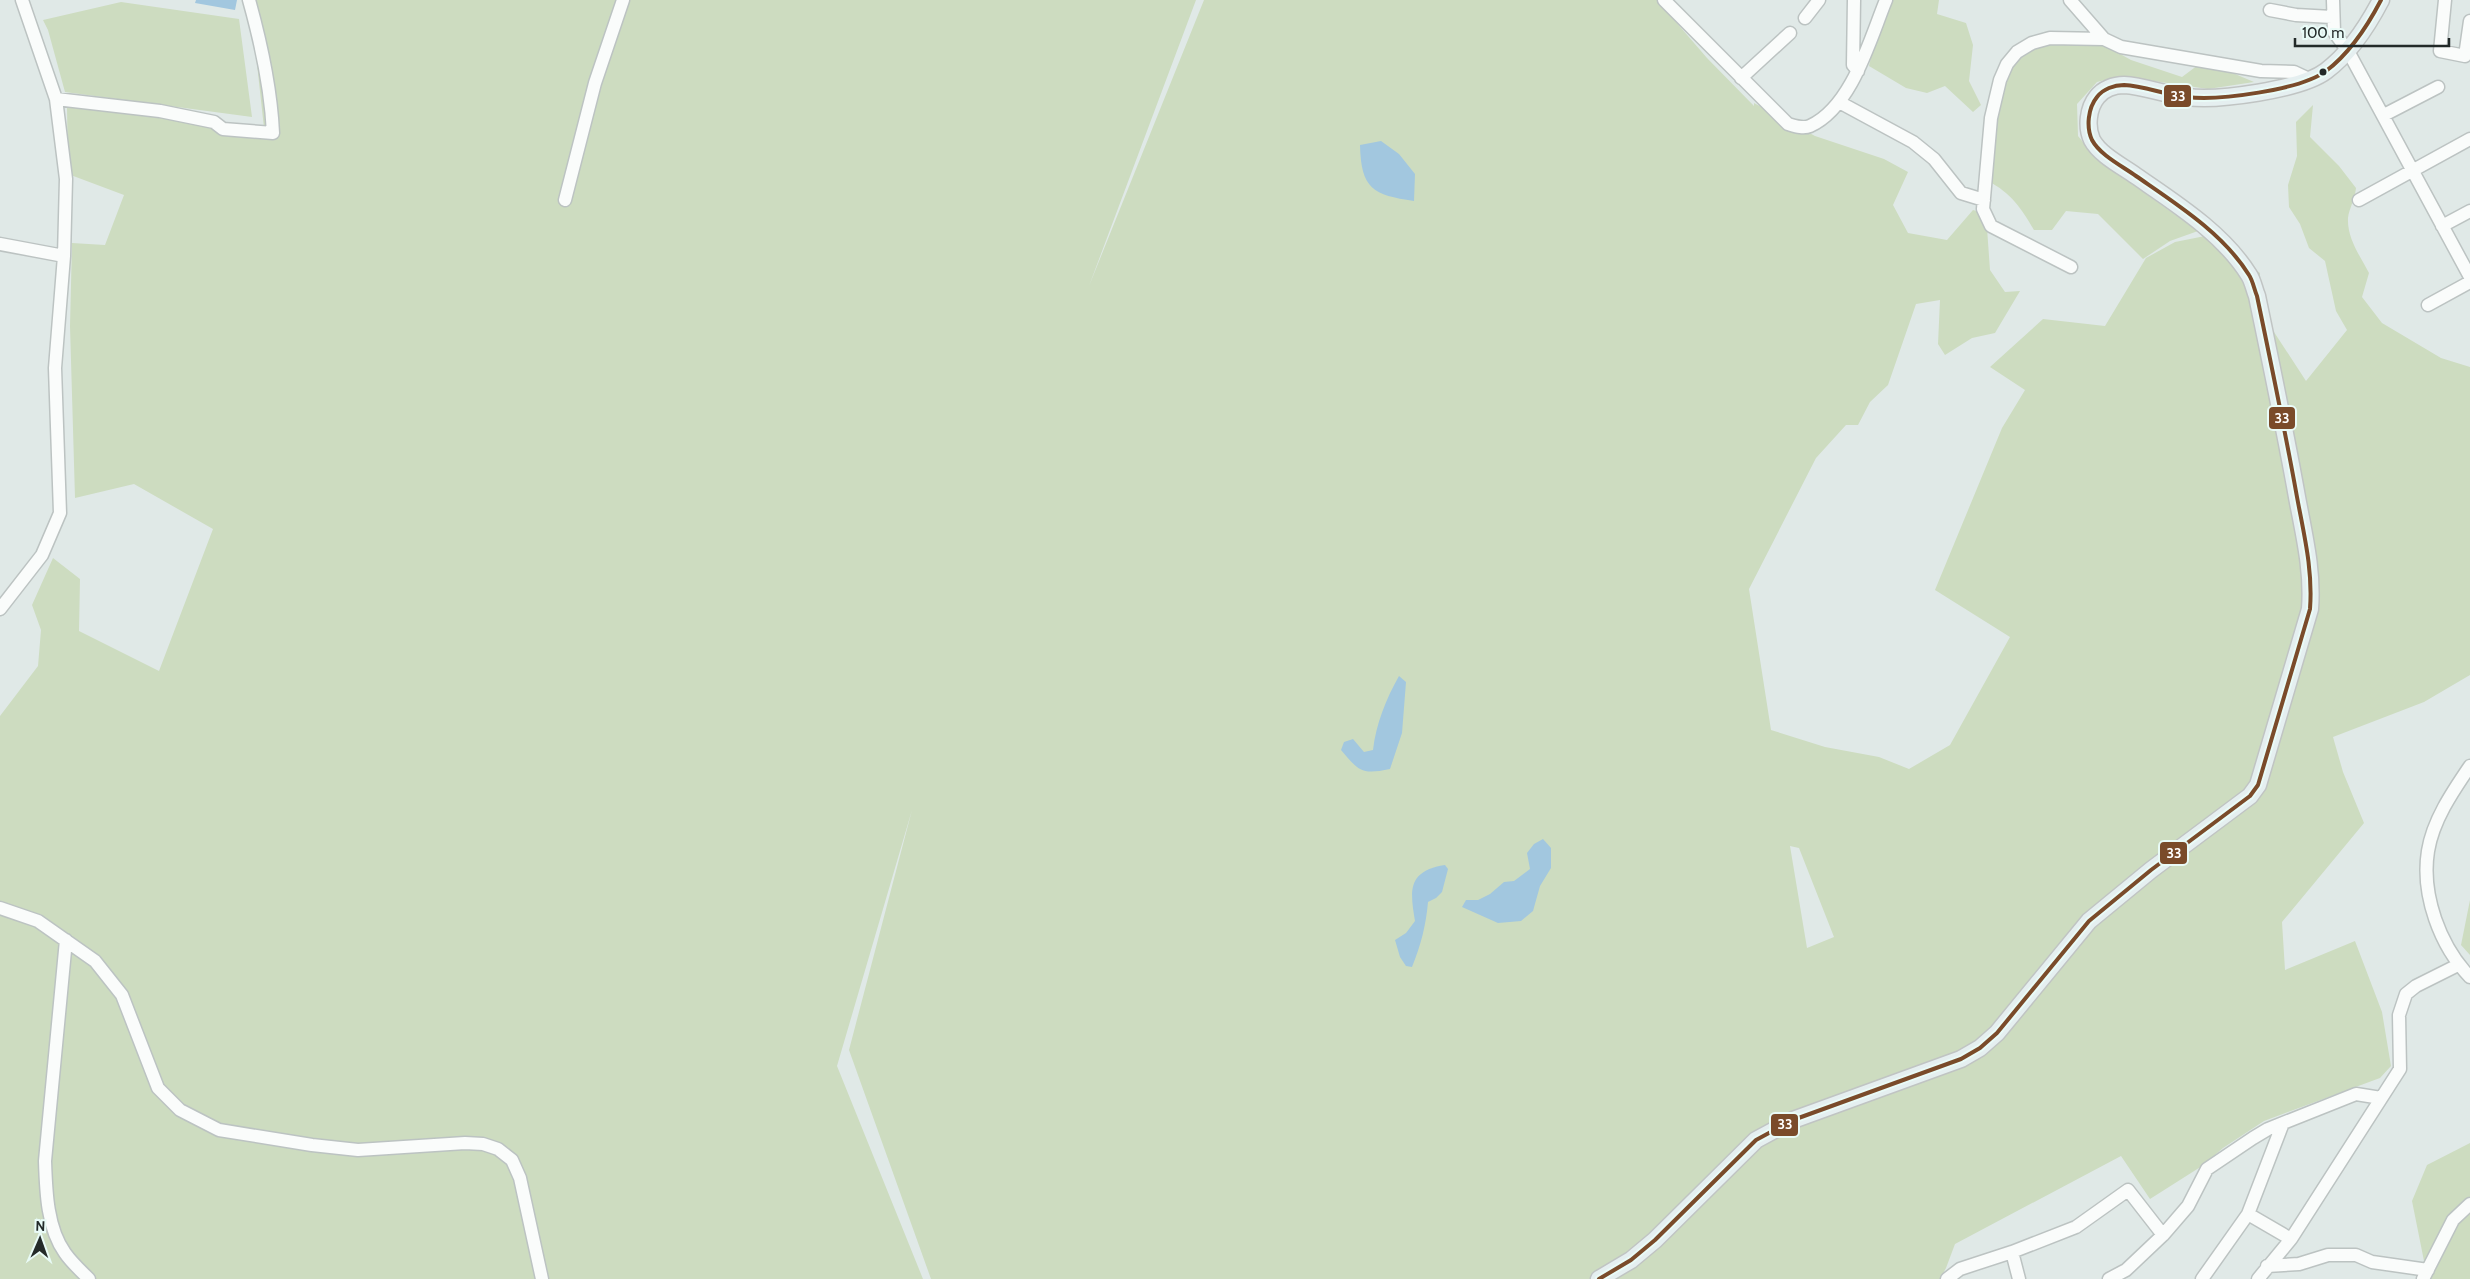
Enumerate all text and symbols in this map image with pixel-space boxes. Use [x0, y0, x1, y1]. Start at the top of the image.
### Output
scale bar [2295, 15, 2449, 47]
text: 100 m [2302, 24, 2344, 42]
unlabelled marker [2318, 67, 2328, 77]
line badge: 33 [2163, 84, 2192, 108]
text: 33 [2170, 87, 2186, 105]
line badge: 33 [2268, 406, 2296, 430]
text: 33 [2274, 409, 2290, 427]
line badge: 33 [2159, 841, 2188, 865]
text: 33 [2166, 844, 2182, 862]
line badge: 33 [1770, 1113, 1799, 1137]
text: 33 [1777, 1115, 1793, 1133]
north arrow [15, 1214, 65, 1264]
text: N [35, 1217, 46, 1235]

